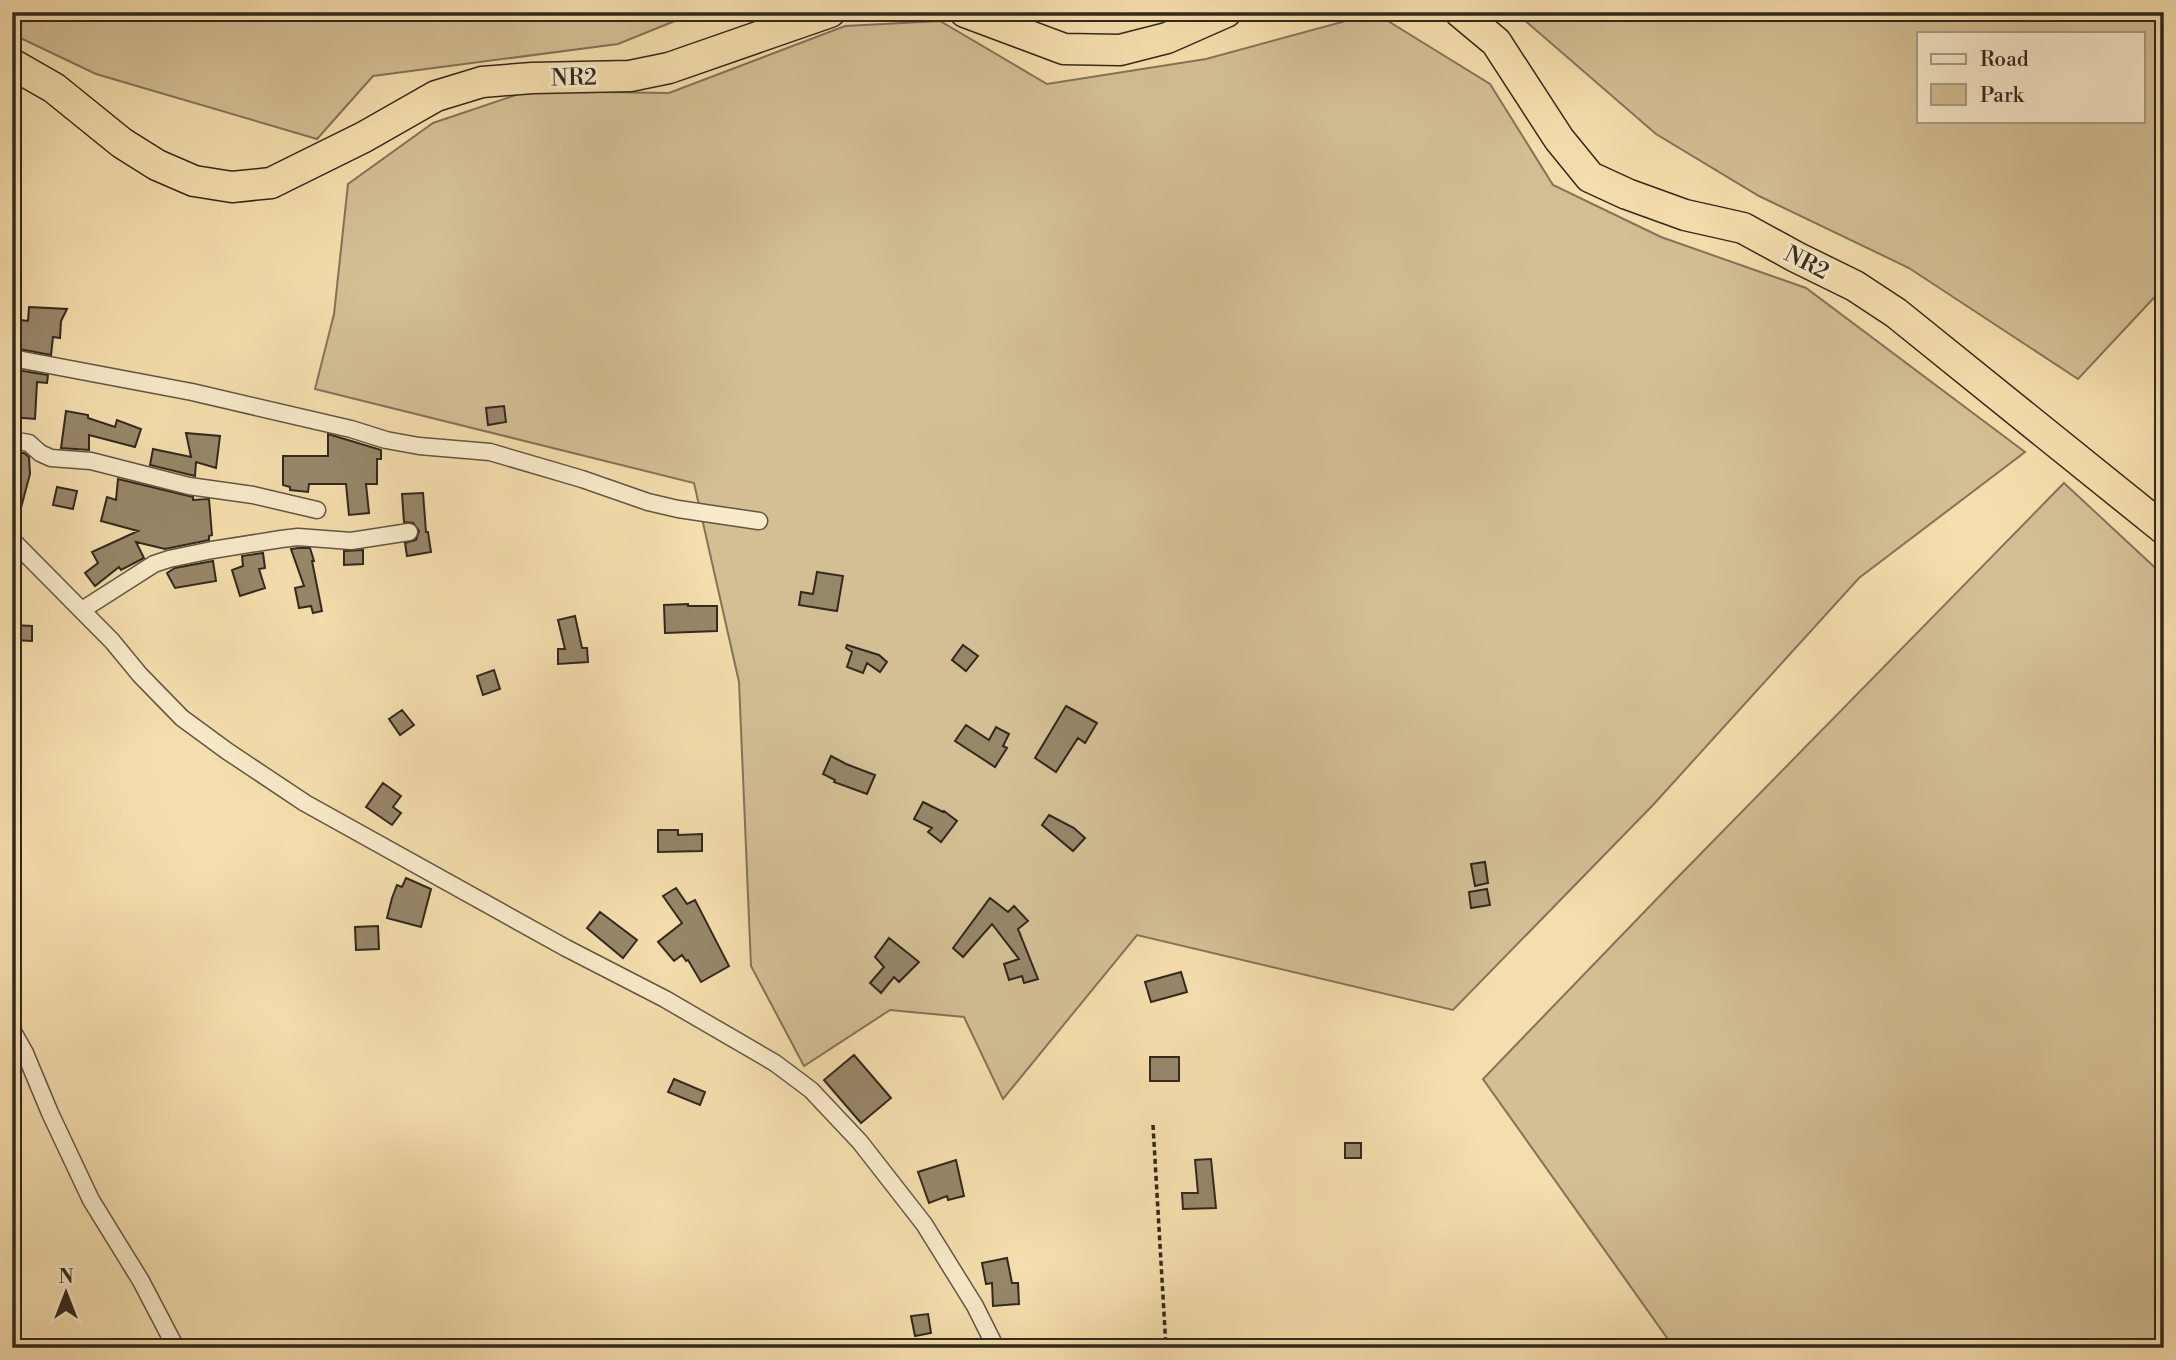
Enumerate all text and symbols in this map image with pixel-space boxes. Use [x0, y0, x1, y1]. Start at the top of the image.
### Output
legend [1917, 32, 2144, 122]
text: Road [1980, 47, 2029, 73]
street label: NR2 [551, 64, 597, 92]
text: Park [1980, 83, 2025, 109]
street label: NR2 [1780, 240, 1833, 286]
north arrow [32, 1258, 102, 1328]
text: N [58, 1265, 74, 1289]

